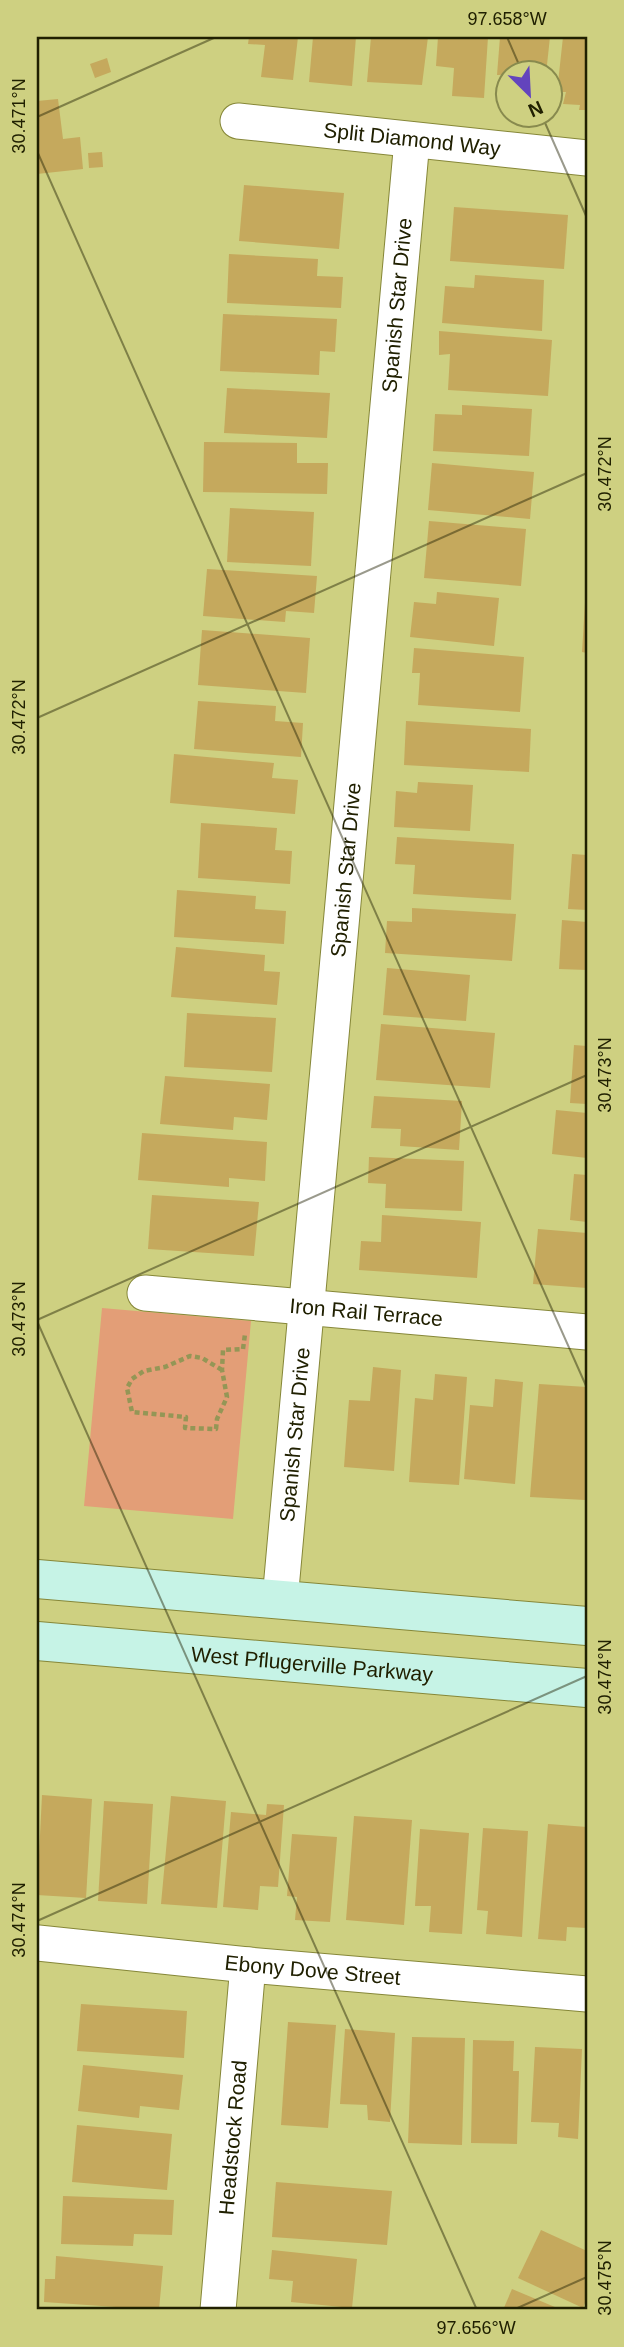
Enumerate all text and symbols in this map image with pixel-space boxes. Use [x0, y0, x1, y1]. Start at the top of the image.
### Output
text: 97.658°W [467, 9, 547, 29]
north arrow [494, 60, 564, 130]
text: 30.471°N [9, 78, 29, 154]
text: N [525, 97, 546, 121]
street label: Split Diamond Way [322, 118, 502, 160]
street label: Spanish Star Drive [377, 217, 416, 394]
text: 30.472°N [595, 436, 615, 512]
text: 30.472°N [9, 679, 29, 755]
street label: Spanish Star Drive [326, 782, 365, 958]
text: 30.473°N [595, 1037, 615, 1113]
text: 30.473°N [9, 1281, 29, 1357]
street label: Iron Rail Terrace [289, 1294, 444, 1330]
street label: Spanish Star Drive [275, 1346, 314, 1523]
text: 30.474°N [595, 1639, 615, 1715]
street label: West Pflugerville Parkway [190, 1642, 434, 1686]
text: 30.474°N [9, 1882, 29, 1958]
street label: Ebony Dove Street [224, 1951, 402, 1989]
street label: Headstock Road [214, 2059, 251, 2216]
text: 30.475°N [595, 2240, 615, 2316]
text: 97.656°W [436, 2318, 516, 2338]

